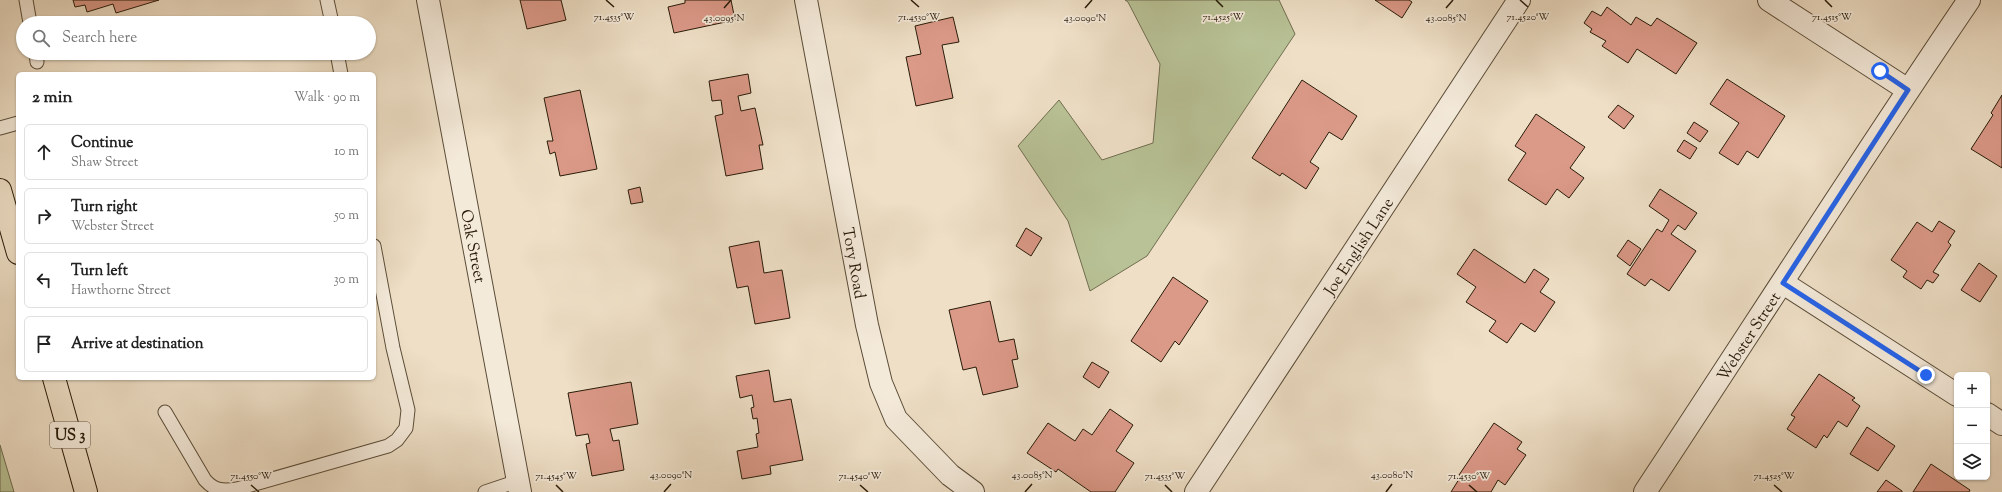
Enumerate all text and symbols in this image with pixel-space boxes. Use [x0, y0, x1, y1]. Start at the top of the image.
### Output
text: 71.4535°W [594, 10, 634, 25]
text: 71.4530°W [898, 10, 940, 25]
text: 71.4525°W [1202, 10, 1244, 25]
text: 71.4520°W [1507, 10, 1549, 25]
text: 71.4515°W [1812, 10, 1852, 25]
text: 43.0095°N [704, 11, 744, 26]
text: 43.0090°N [1064, 11, 1106, 26]
text: 43.0085°N [1426, 11, 1466, 26]
search box [16, 16, 376, 60]
icon: search [30, 27, 52, 49]
text: Search here [62, 28, 137, 49]
route start [1871, 62, 1889, 80]
text: 2 min [32, 86, 73, 110]
text: Walk · 90 m [294, 89, 360, 107]
text: Continue [71, 133, 133, 154]
icon: ahead [33, 141, 55, 163]
text: 10 m [334, 143, 359, 161]
text: Shaw Street [71, 154, 138, 172]
street label: Joe English Lane [1319, 194, 1400, 302]
text: Turn right [71, 197, 137, 218]
icon: right [33, 205, 55, 227]
text: 50 m [334, 207, 359, 225]
street label: Oak Street [453, 208, 490, 286]
text: Webster Street [71, 218, 154, 236]
street label: Tory Road [835, 226, 870, 301]
text: Turn left [71, 261, 128, 282]
icon: left [33, 269, 55, 291]
text: 30 m [333, 271, 359, 289]
text: Hawthorne Street [71, 282, 171, 300]
street label: Webster Street [1713, 288, 1788, 386]
icon: arrive [33, 333, 55, 355]
text: Arrive at destination [71, 334, 204, 355]
route end [1917, 366, 1935, 384]
map controls [1954, 372, 1990, 480]
button: + [1954, 372, 1990, 408]
button: − [1954, 408, 1990, 444]
road number: US 3 [50, 422, 90, 448]
button: layers [1954, 444, 1990, 480]
text: 43.0090°N [650, 468, 692, 483]
text: 43.0085°N [1012, 468, 1052, 483]
text: 43.0080°N [1371, 468, 1413, 483]
text: 71.4550°W [230, 469, 272, 484]
text: 71.4545°W [535, 469, 577, 484]
text: 71.4540°W [838, 469, 882, 484]
text: 71.4535°W [1145, 469, 1185, 484]
text: 71.4530°W [1448, 469, 1490, 484]
text: 71.4525°W [1753, 469, 1795, 484]

